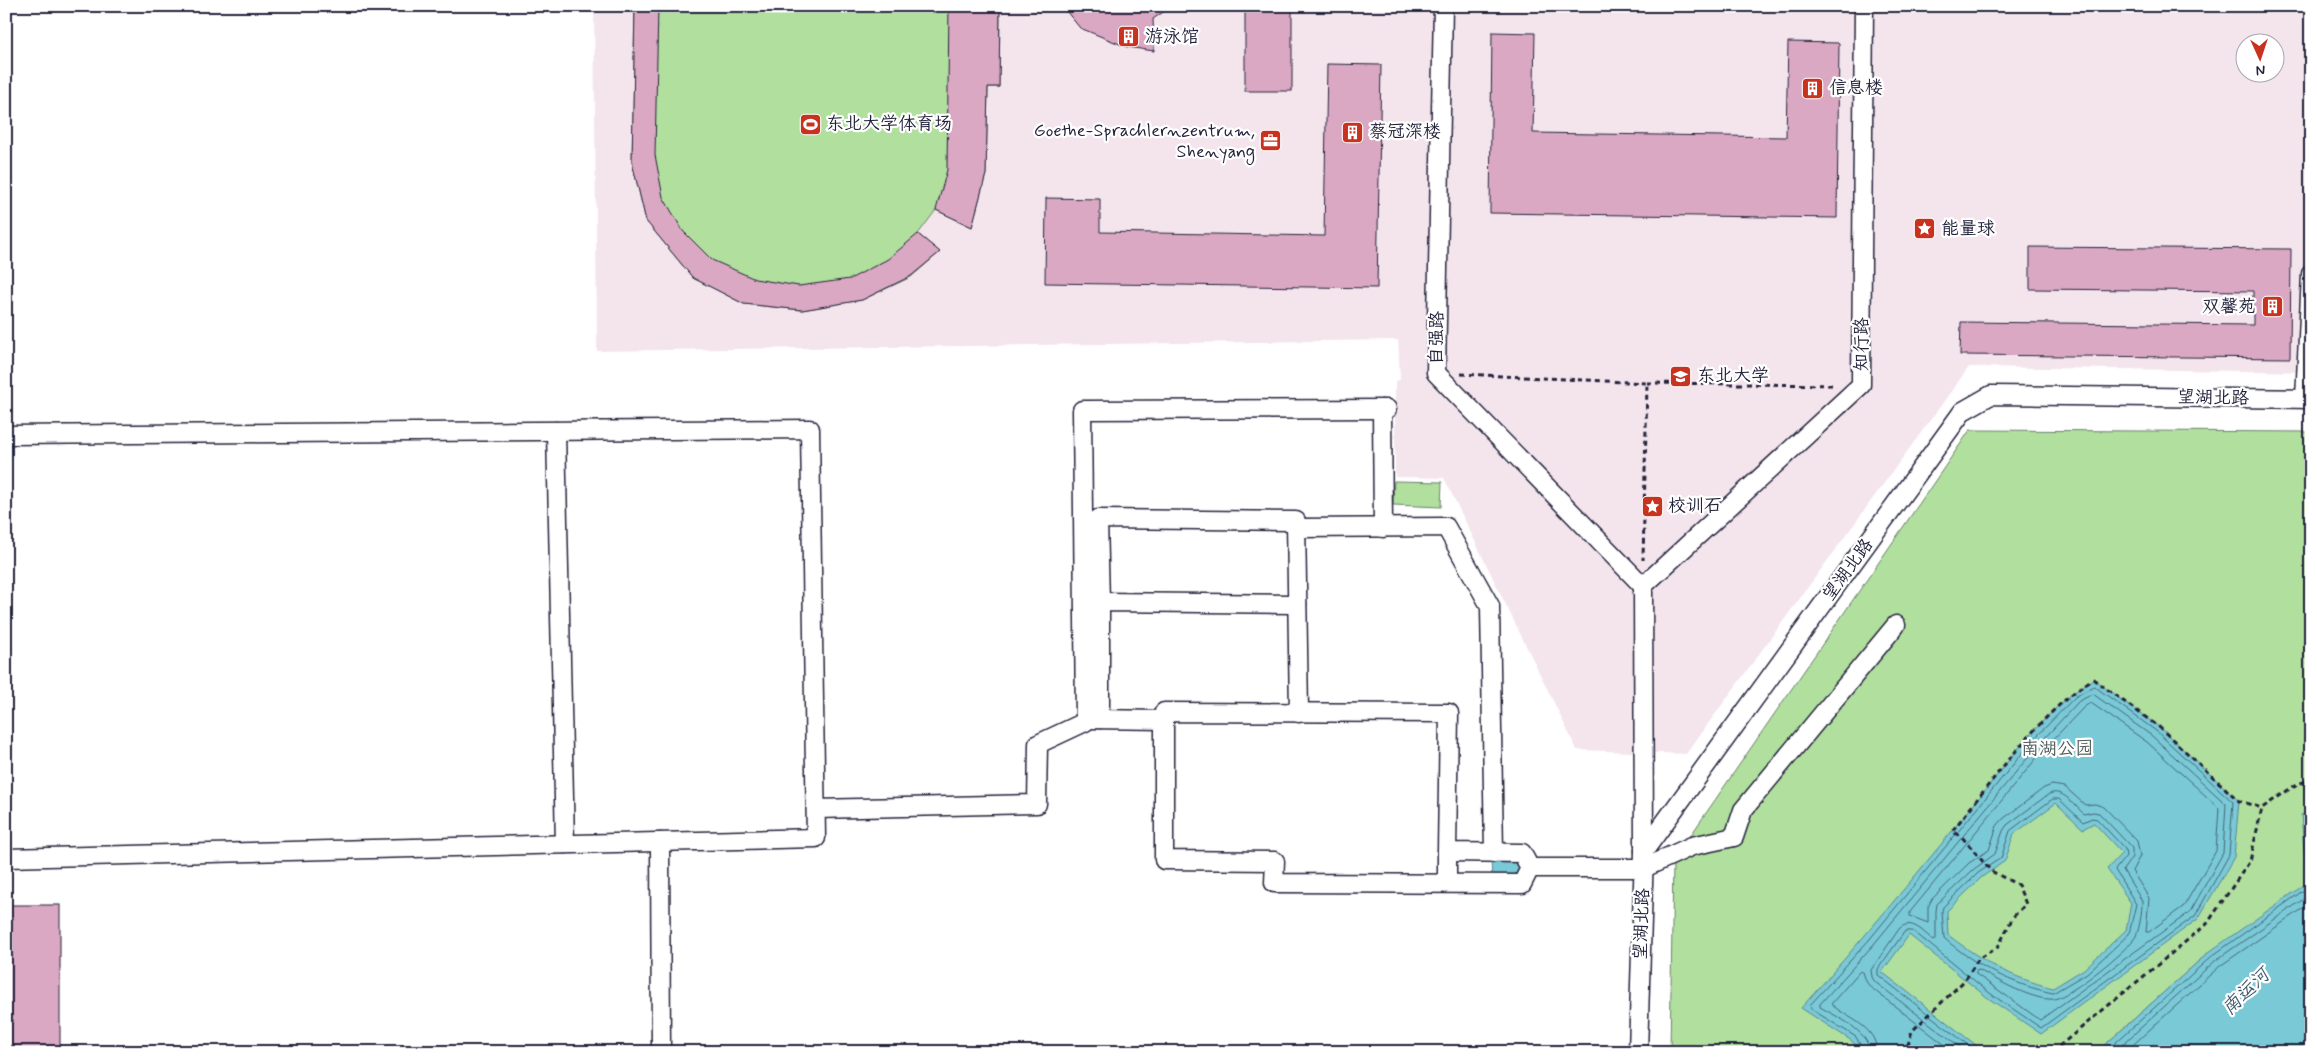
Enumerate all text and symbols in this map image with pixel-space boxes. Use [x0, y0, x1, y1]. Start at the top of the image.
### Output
building icon: 游泳馆 [1117, 25, 1141, 49]
place label: 游泳馆 [1145, 25, 1199, 49]
north arrow [2234, 32, 2284, 82]
text: N [2255, 61, 2266, 79]
building icon: 信息楼 [1801, 76, 1825, 100]
place label: 信息楼 [1829, 76, 1883, 100]
sports icon: 东北大学体育场 [798, 112, 822, 136]
place label: 东北大学体育场 [826, 112, 952, 136]
place label: Goethe-Sprachlernzentrum, Shenyang [1034, 119, 1255, 165]
building icon: 蔡冠深楼 [1341, 120, 1365, 144]
place label: 蔡冠深楼 [1369, 120, 1441, 144]
office icon: Goethe-Sprachlernzentrum, Shenyang [1259, 129, 1283, 153]
place icon: 能量球 [1913, 217, 1937, 241]
place label: 能量球 [1941, 217, 1995, 241]
place label: 双馨苑 [2202, 295, 2256, 319]
building icon: 双馨苑 [2260, 295, 2284, 319]
street label: 自强路 [1425, 311, 1449, 365]
street label: 知行路 [1850, 317, 1874, 371]
school or university icon: 东北大学 [1669, 364, 1693, 388]
place label: 东北大学 [1697, 364, 1769, 388]
street label: 望湖北路 [2177, 385, 2249, 411]
place icon: 校训石 [1640, 494, 1664, 518]
place label: 校训石 [1668, 494, 1722, 518]
street label: 望湖北路 [1817, 534, 1879, 606]
park label: 南湖公园 [2021, 737, 2093, 761]
street label: 望湖北路 [1629, 888, 1655, 960]
water label: 南运河 [2217, 961, 2277, 1021]

